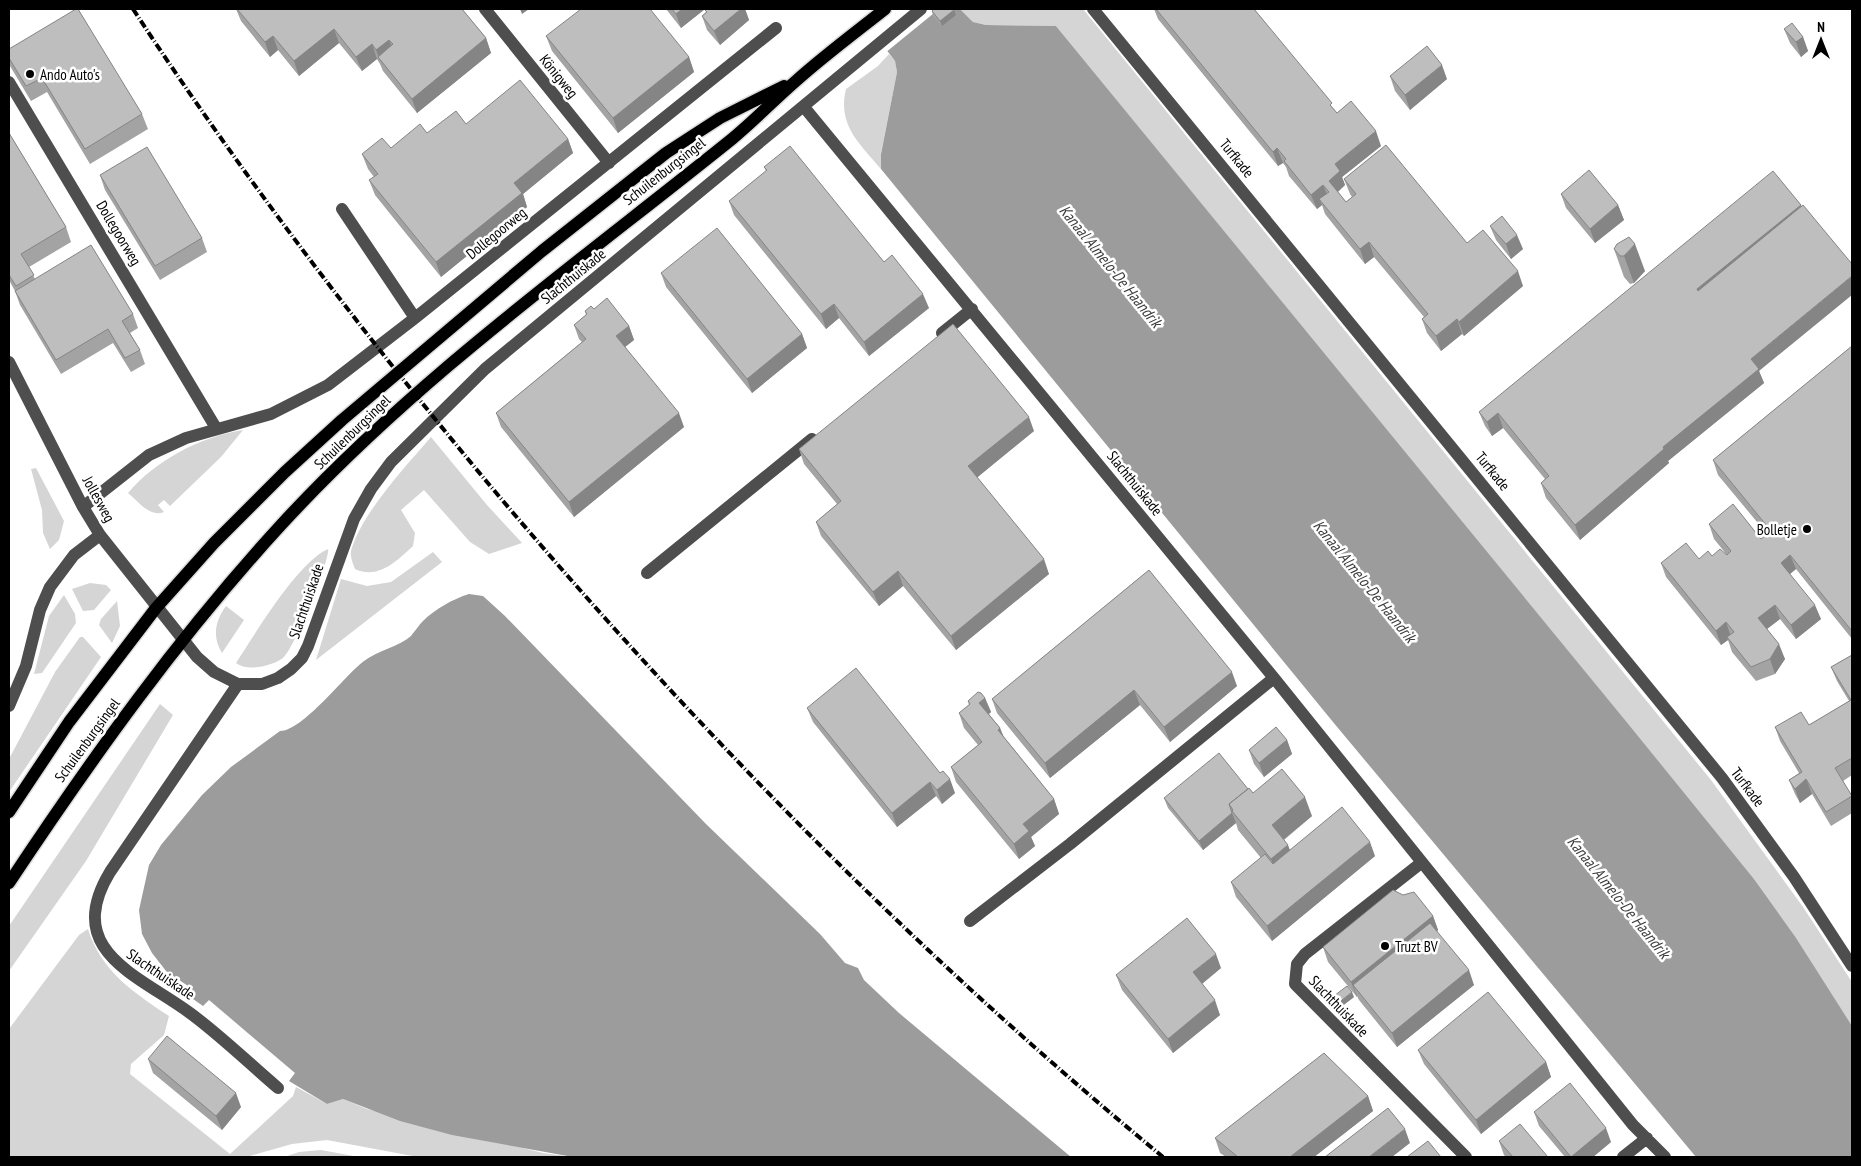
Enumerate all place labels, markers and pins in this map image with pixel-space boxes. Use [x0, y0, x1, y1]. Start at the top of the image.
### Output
place label: Ando Auto's [40, 65, 100, 84]
marker: Ando Auto's [24, 68, 36, 80]
place label: Bolletje [1757, 520, 1797, 539]
marker: Bolletje [1801, 523, 1813, 535]
place label: Truzt BV [1395, 937, 1438, 956]
marker: Truzt BV [1379, 940, 1391, 952]

